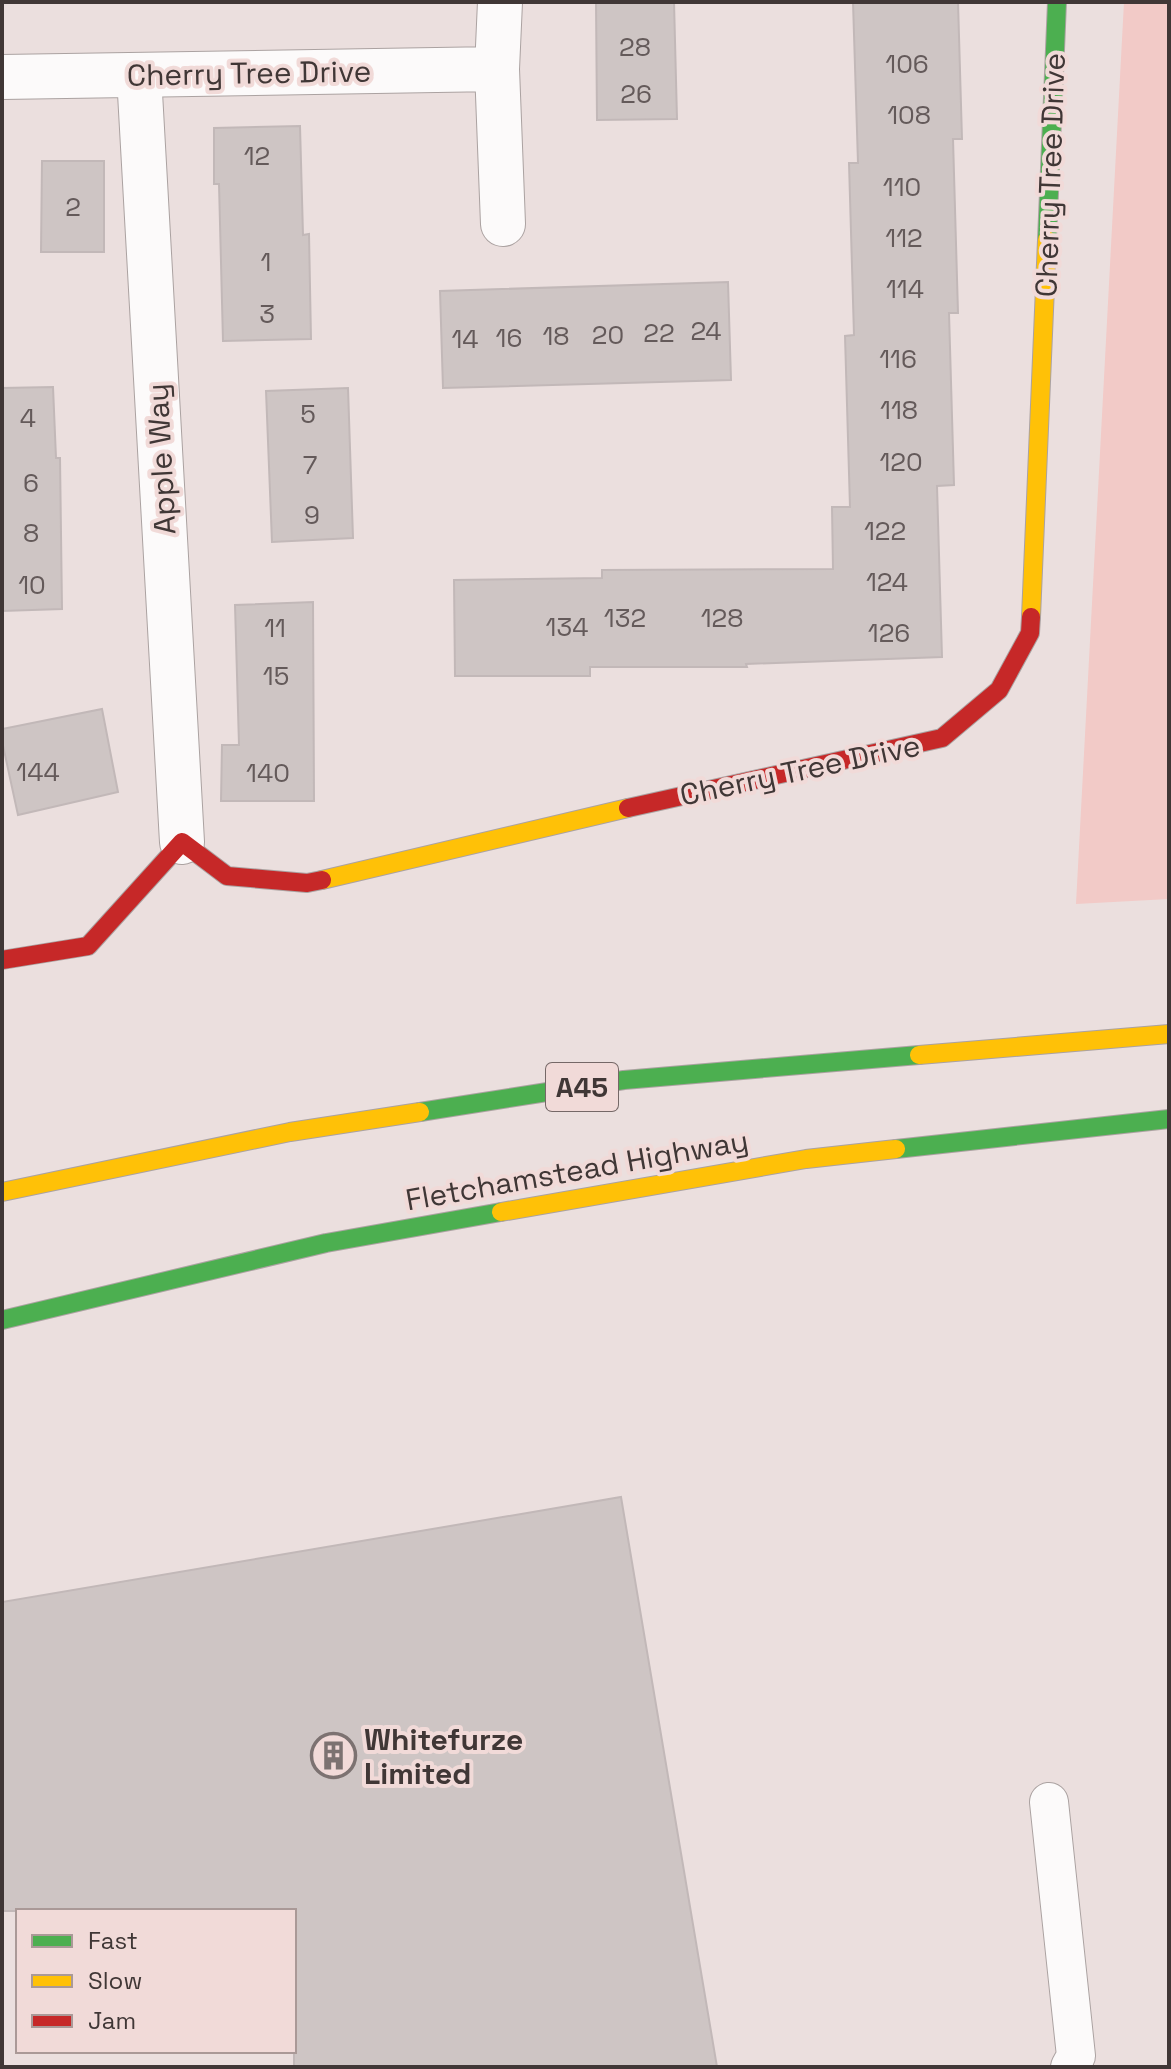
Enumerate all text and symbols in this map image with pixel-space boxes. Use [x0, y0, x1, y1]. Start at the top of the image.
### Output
house number: 28 [619, 30, 651, 64]
house number: 106 [885, 47, 929, 81]
street label: Cherry Tree Drive [126, 51, 372, 95]
street label: Cherry Tree Drive [1026, 52, 1074, 298]
house number: 26 [620, 77, 652, 111]
house number: 108 [887, 98, 931, 132]
house number: 12 [244, 139, 270, 173]
house number: 110 [883, 170, 921, 204]
house number: 2 [65, 190, 81, 224]
house number: 112 [885, 221, 923, 255]
house number: 1 [261, 245, 271, 279]
house number: 114 [886, 272, 924, 306]
house number: 3 [259, 297, 275, 331]
house number: 24 [690, 314, 722, 348]
house number: 22 [643, 316, 675, 350]
house number: 20 [592, 318, 624, 352]
house number: 18 [542, 319, 570, 353]
house number: 16 [496, 321, 522, 355]
house number: 14 [451, 322, 479, 356]
house number: 116 [879, 342, 917, 376]
street label: Apple Way [138, 382, 184, 536]
house number: 118 [880, 393, 918, 427]
house number: 5 [300, 397, 316, 431]
house number: 4 [20, 401, 36, 435]
house number: 120 [879, 445, 923, 479]
house number: 7 [303, 448, 317, 482]
house number: 6 [23, 466, 39, 500]
house number: 9 [304, 498, 320, 532]
house number: 122 [864, 514, 906, 548]
house number: 8 [23, 516, 39, 550]
house number: 124 [866, 565, 908, 599]
house number: 10 [18, 568, 46, 602]
house number: 132 [604, 601, 646, 635]
house number: 128 [701, 601, 743, 635]
house number: 134 [546, 610, 588, 644]
house number: 11 [264, 611, 286, 645]
house number: 126 [868, 616, 910, 650]
house number: 15 [263, 659, 289, 693]
street label: Cherry Tree Drive [676, 726, 924, 814]
house number: 144 [16, 755, 60, 789]
house number: 140 [246, 756, 290, 790]
road number: A45 [546, 1063, 618, 1111]
street label: Fletchamstead Highway [403, 1121, 751, 1219]
place label: Whitefurze Limited [364, 1720, 523, 1793]
building icon: Whitefurze Limited [309, 1732, 357, 1780]
legend [16, 1909, 296, 2053]
text: Fast [88, 1925, 138, 1956]
text: Slow [88, 1965, 142, 1996]
text: Jam [88, 2005, 136, 2036]

